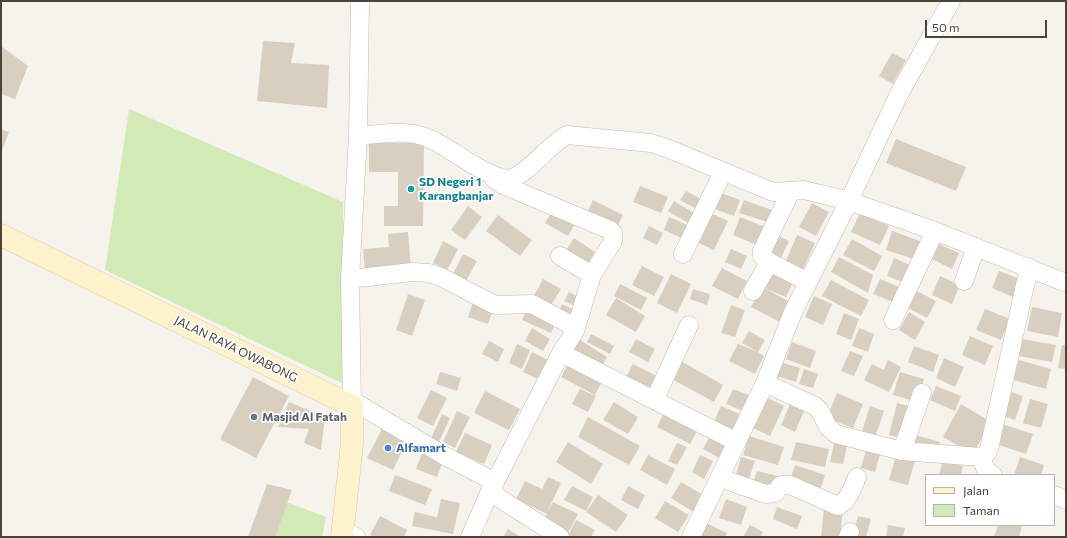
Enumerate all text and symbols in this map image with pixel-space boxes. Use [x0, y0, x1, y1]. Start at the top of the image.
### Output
scale bar [927, 12, 1049, 38]
text: 50 m [932, 20, 960, 34]
place label: SD Negeri 1 Karangbanjar [419, 175, 493, 203]
marker: SD Negeri 1 Karangbanjar [406, 184, 416, 194]
street label: JALAN RAYA OWABONG [172, 313, 300, 385]
place label: Masjid Al Fatah [262, 410, 347, 424]
marker: Masjid Al Fatah [249, 412, 259, 422]
place label: Alfamart [396, 441, 446, 455]
marker: Alfamart [383, 443, 393, 453]
legend [925, 474, 1055, 526]
text: Jalan [963, 483, 989, 497]
text: Taman [963, 503, 1000, 517]

